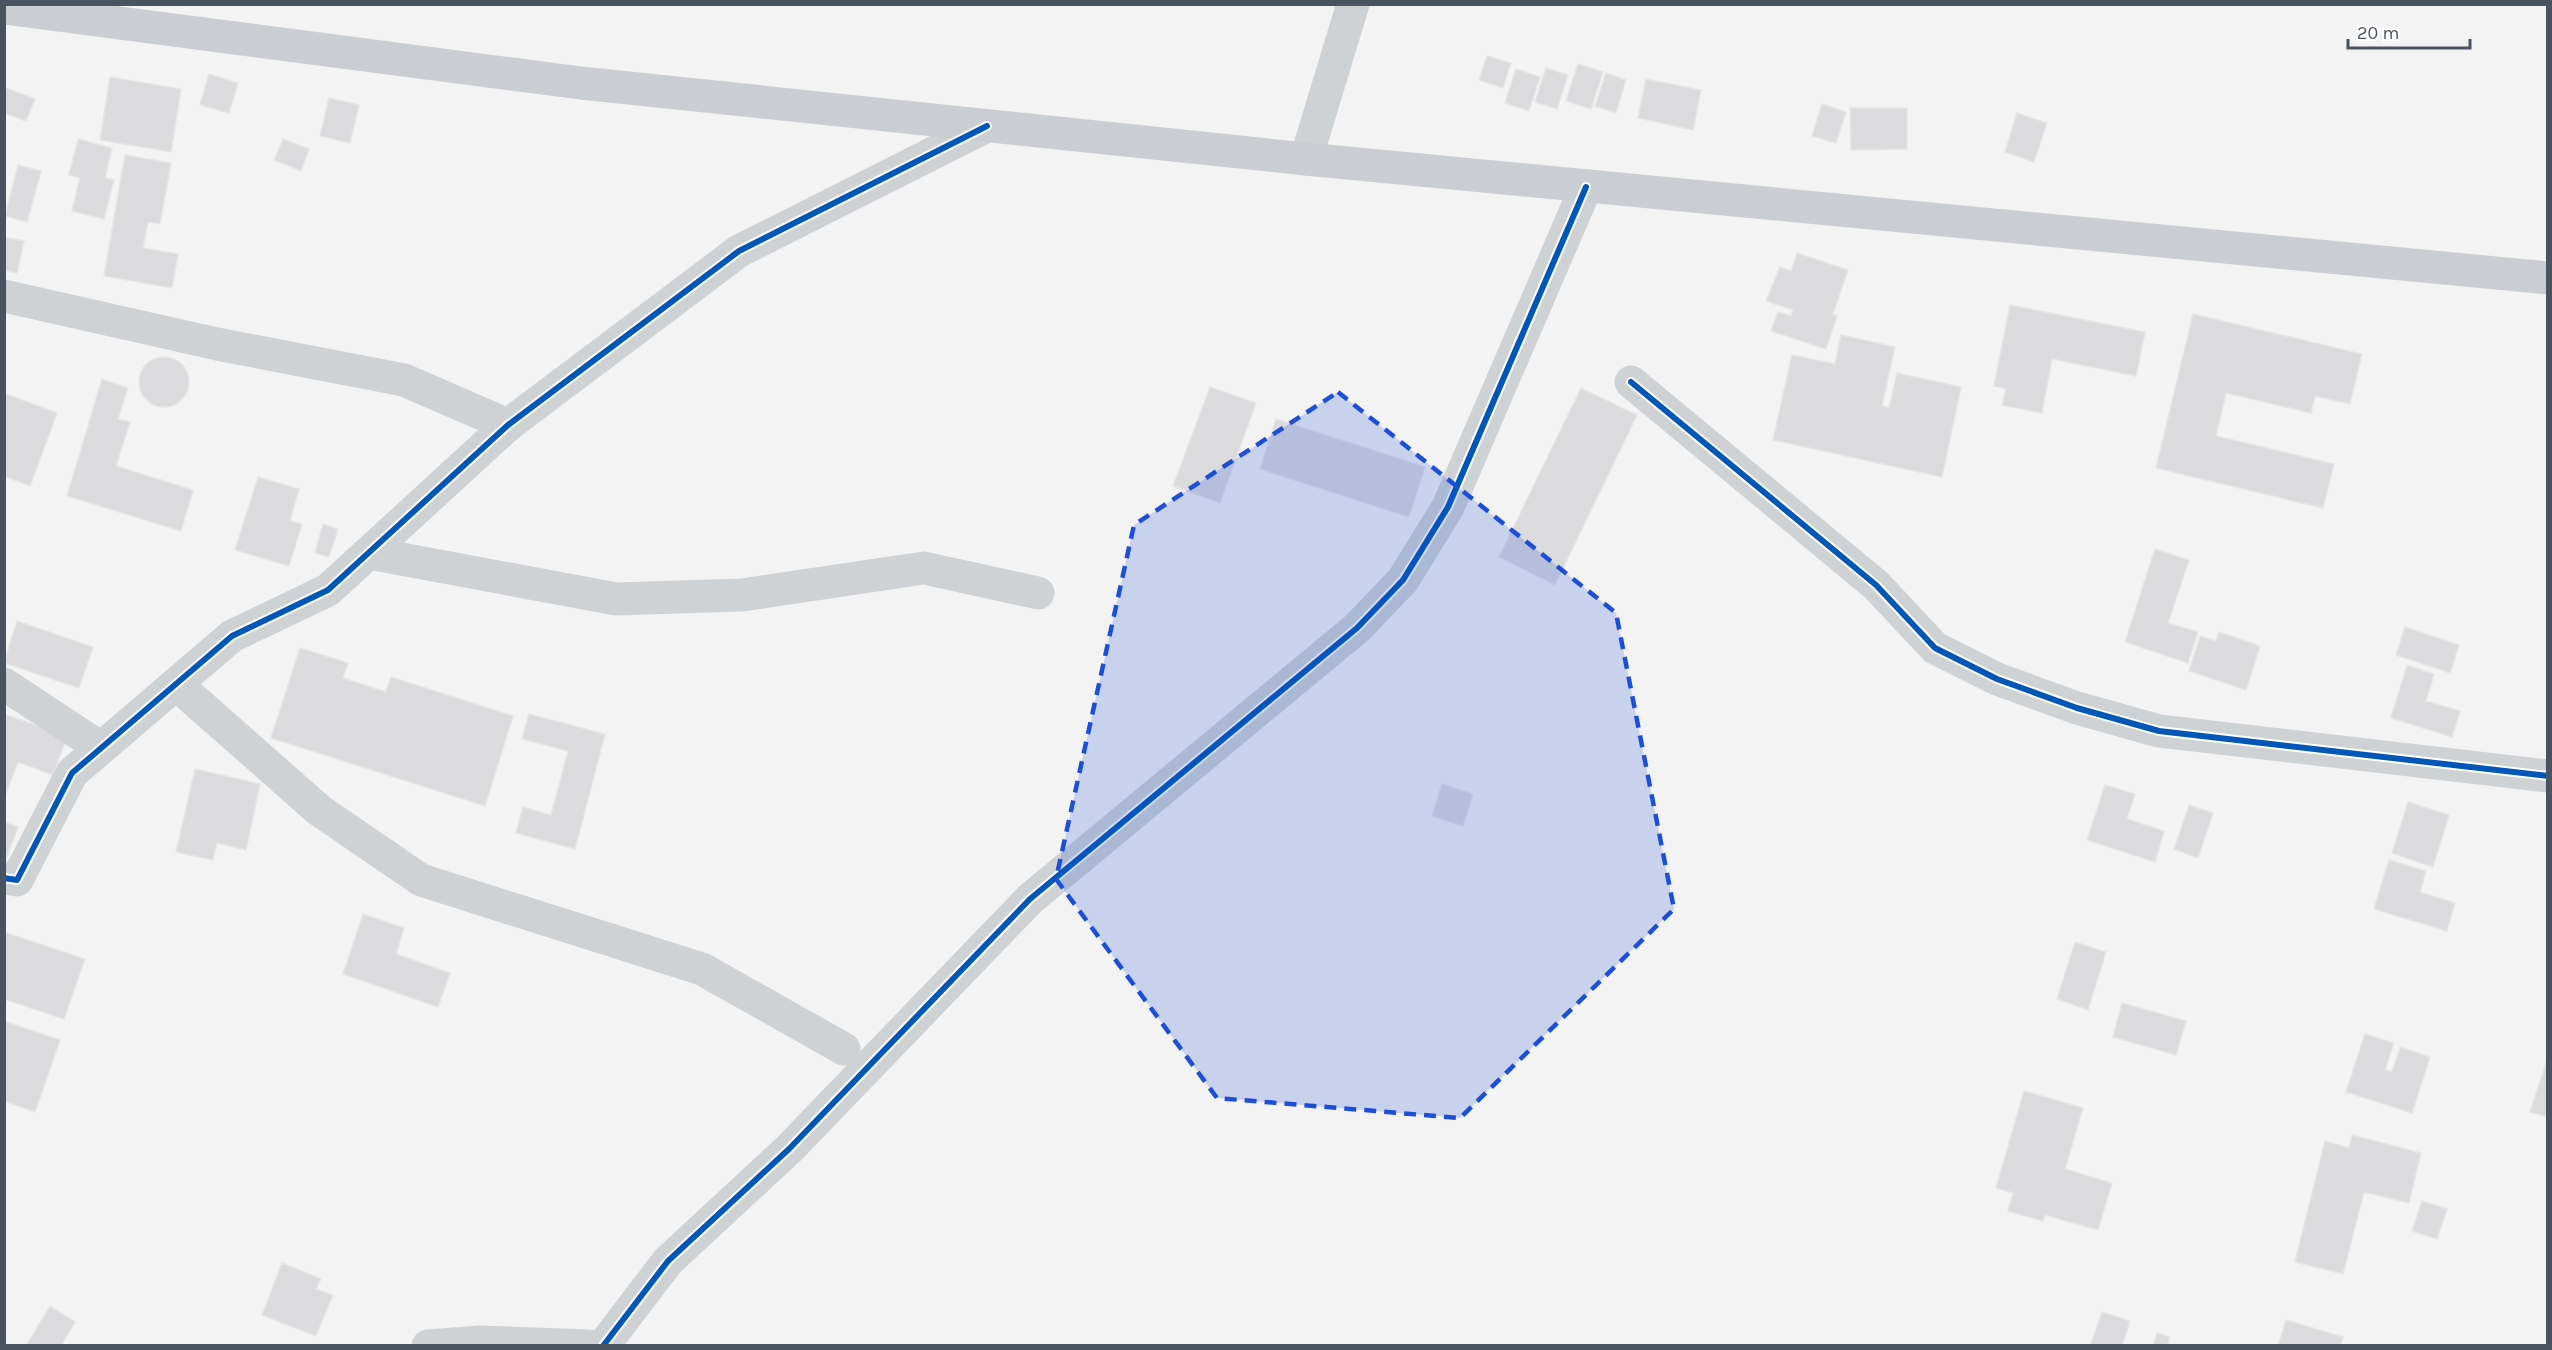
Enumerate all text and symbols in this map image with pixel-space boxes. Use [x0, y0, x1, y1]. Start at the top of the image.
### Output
scale bar [2348, 12, 2470, 50]
text: 20 m [2357, 22, 2399, 44]

